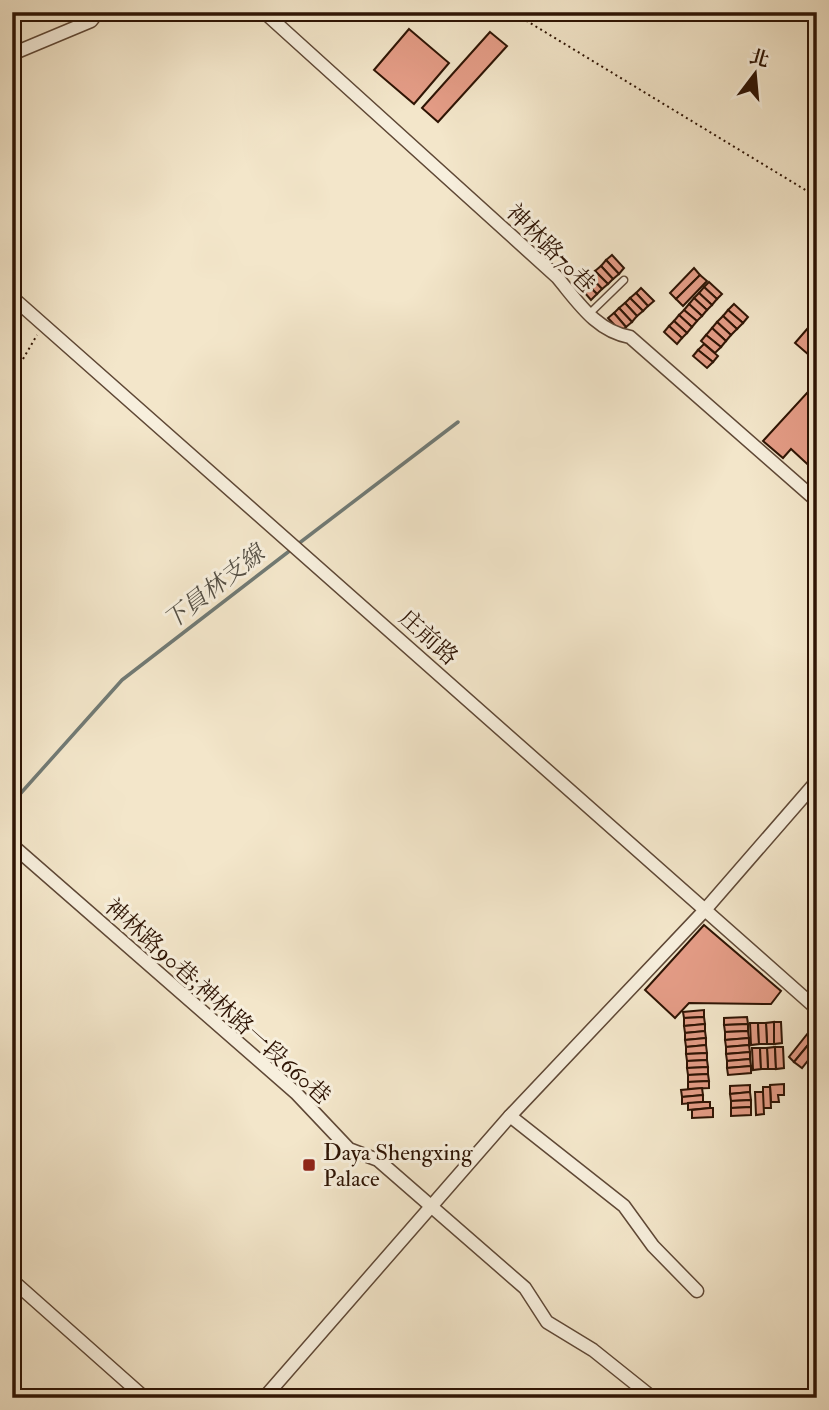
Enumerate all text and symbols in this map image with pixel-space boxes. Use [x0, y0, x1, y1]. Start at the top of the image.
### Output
north arrow [720, 38, 790, 108]
text: 北 [747, 44, 772, 73]
street label: 神林路70巷 [500, 198, 601, 299]
water label: 下員林支線 [157, 536, 273, 637]
street label: 庄前路 [393, 604, 464, 671]
street label: 神林路90巷;神林路一段660巷 [99, 892, 337, 1111]
place label: Daya Shengxing Palace [323, 1138, 473, 1193]
marker: Daya Shengxing Palace [301, 1157, 317, 1173]

